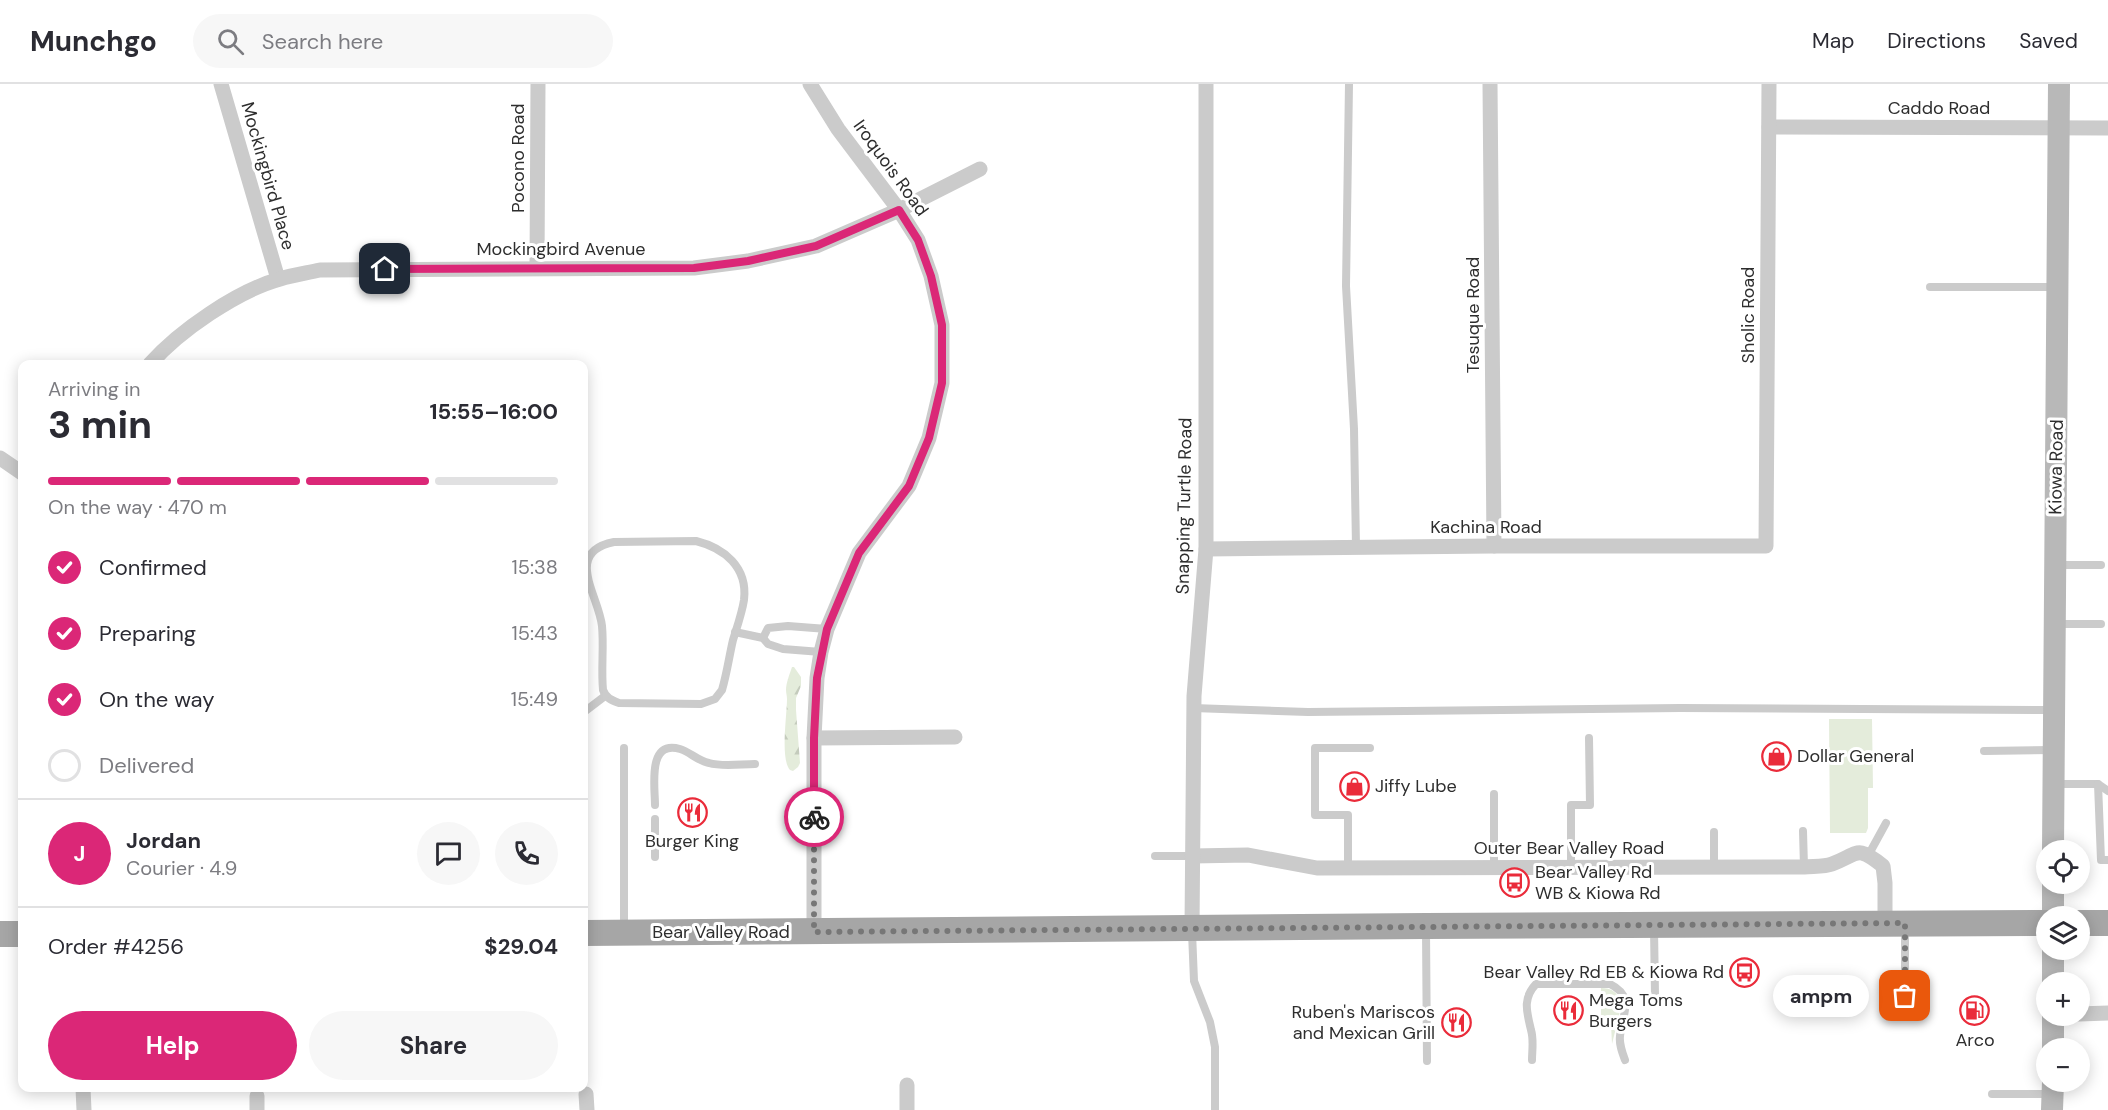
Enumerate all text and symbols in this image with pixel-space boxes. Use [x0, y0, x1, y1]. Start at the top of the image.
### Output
search box [193, 14, 613, 68]
text: Munchgo [30, 23, 157, 60]
icon: search [214, 25, 247, 58]
text: Search here [262, 27, 383, 56]
text: Map [1812, 27, 1854, 55]
text: Directions [1887, 27, 1986, 55]
text: Saved [2019, 27, 2078, 55]
street label: Caddo Road [1888, 96, 1990, 120]
street label: Mockingbird Place [235, 99, 301, 253]
street label: Pocono Road [506, 103, 530, 213]
street label: Iroquois Road [848, 115, 934, 221]
street label: Mockingbird Avenue [476, 237, 646, 261]
pin [359, 243, 410, 294]
icon: home [368, 252, 401, 285]
street label: Tesuque Road [1461, 257, 1485, 373]
street label: Sholic Road [1736, 267, 1760, 363]
text: Arriving in [48, 376, 140, 402]
text: 15:55–16:00 [430, 397, 558, 426]
text: 3 min [48, 399, 152, 450]
street label: Snapping Turtle Road [1170, 417, 1198, 595]
street label: Kiowa Road [2043, 419, 2069, 515]
text: On the way · 470 m [48, 494, 227, 520]
street label: Kachina Road [1430, 515, 1542, 539]
icon: check [48, 551, 81, 584]
text: Confirmed [99, 553, 207, 582]
text: 15:38 [512, 554, 558, 580]
icon: check [48, 617, 81, 650]
text: Preparing [99, 619, 196, 648]
text: 15:43 [512, 620, 558, 646]
icon: check [48, 683, 81, 716]
text: On the way [99, 685, 214, 714]
text: 15:49 [511, 686, 558, 712]
shop icon: Dollar General [1760, 740, 1792, 772]
place label: Dollar General [1797, 744, 1914, 768]
text: Delivered [99, 751, 194, 780]
shop icon: Jiffy Lube [1338, 770, 1370, 802]
place label: Jiffy Lube [1375, 774, 1457, 798]
courier [784, 787, 844, 847]
restaurant icon: Burger King [676, 796, 708, 828]
icon: bike [798, 801, 831, 834]
button: chat [417, 822, 480, 885]
button: phone [495, 822, 558, 885]
text: Jordan [126, 826, 201, 855]
place label: Burger King [645, 829, 739, 853]
street label: Outer Bear Valley Road [1474, 836, 1664, 860]
text: J [74, 839, 85, 868]
map controls [2036, 840, 2090, 1092]
button: locate [2036, 840, 2090, 894]
text: Courier · 4.9 [126, 855, 237, 881]
place label: Bear Valley Rd WB & Kiowa Rd [1535, 860, 1661, 905]
bus stop icon: Bear Valley Rd WB & Kiowa Rd [1498, 866, 1530, 898]
button: layers [2036, 906, 2090, 960]
street label: Bear Valley Road [652, 920, 790, 944]
text: Order #4256 [48, 932, 184, 961]
text: $29.04 [484, 932, 558, 961]
bus stop icon: Bear Valley Rd EB & Kiowa Rd [1729, 956, 1761, 988]
place label: Bear Valley Rd EB & Kiowa Rd [1484, 960, 1724, 984]
pin [1879, 970, 1930, 1021]
button: + [2036, 972, 2090, 1026]
callout: ampm [1773, 975, 1869, 1017]
icon: bag [1888, 979, 1921, 1012]
text: ampm [1790, 983, 1852, 1009]
place label: Mega Toms Burgers [1589, 988, 1683, 1033]
restaurant icon: Mega Toms Burgers [1552, 994, 1584, 1026]
fuel station icon: Arco [1959, 995, 1991, 1027]
place label: Ruben's Mariscos and Mexican Grill [1291, 1000, 1435, 1045]
restaurant icon: Ruben's Mariscos and Mexican Grill [1440, 1006, 1472, 1038]
button: Help [48, 1011, 297, 1080]
button: Share [309, 1011, 558, 1080]
place label: Arco [1955, 1028, 1995, 1052]
button: − [2036, 1038, 2090, 1092]

